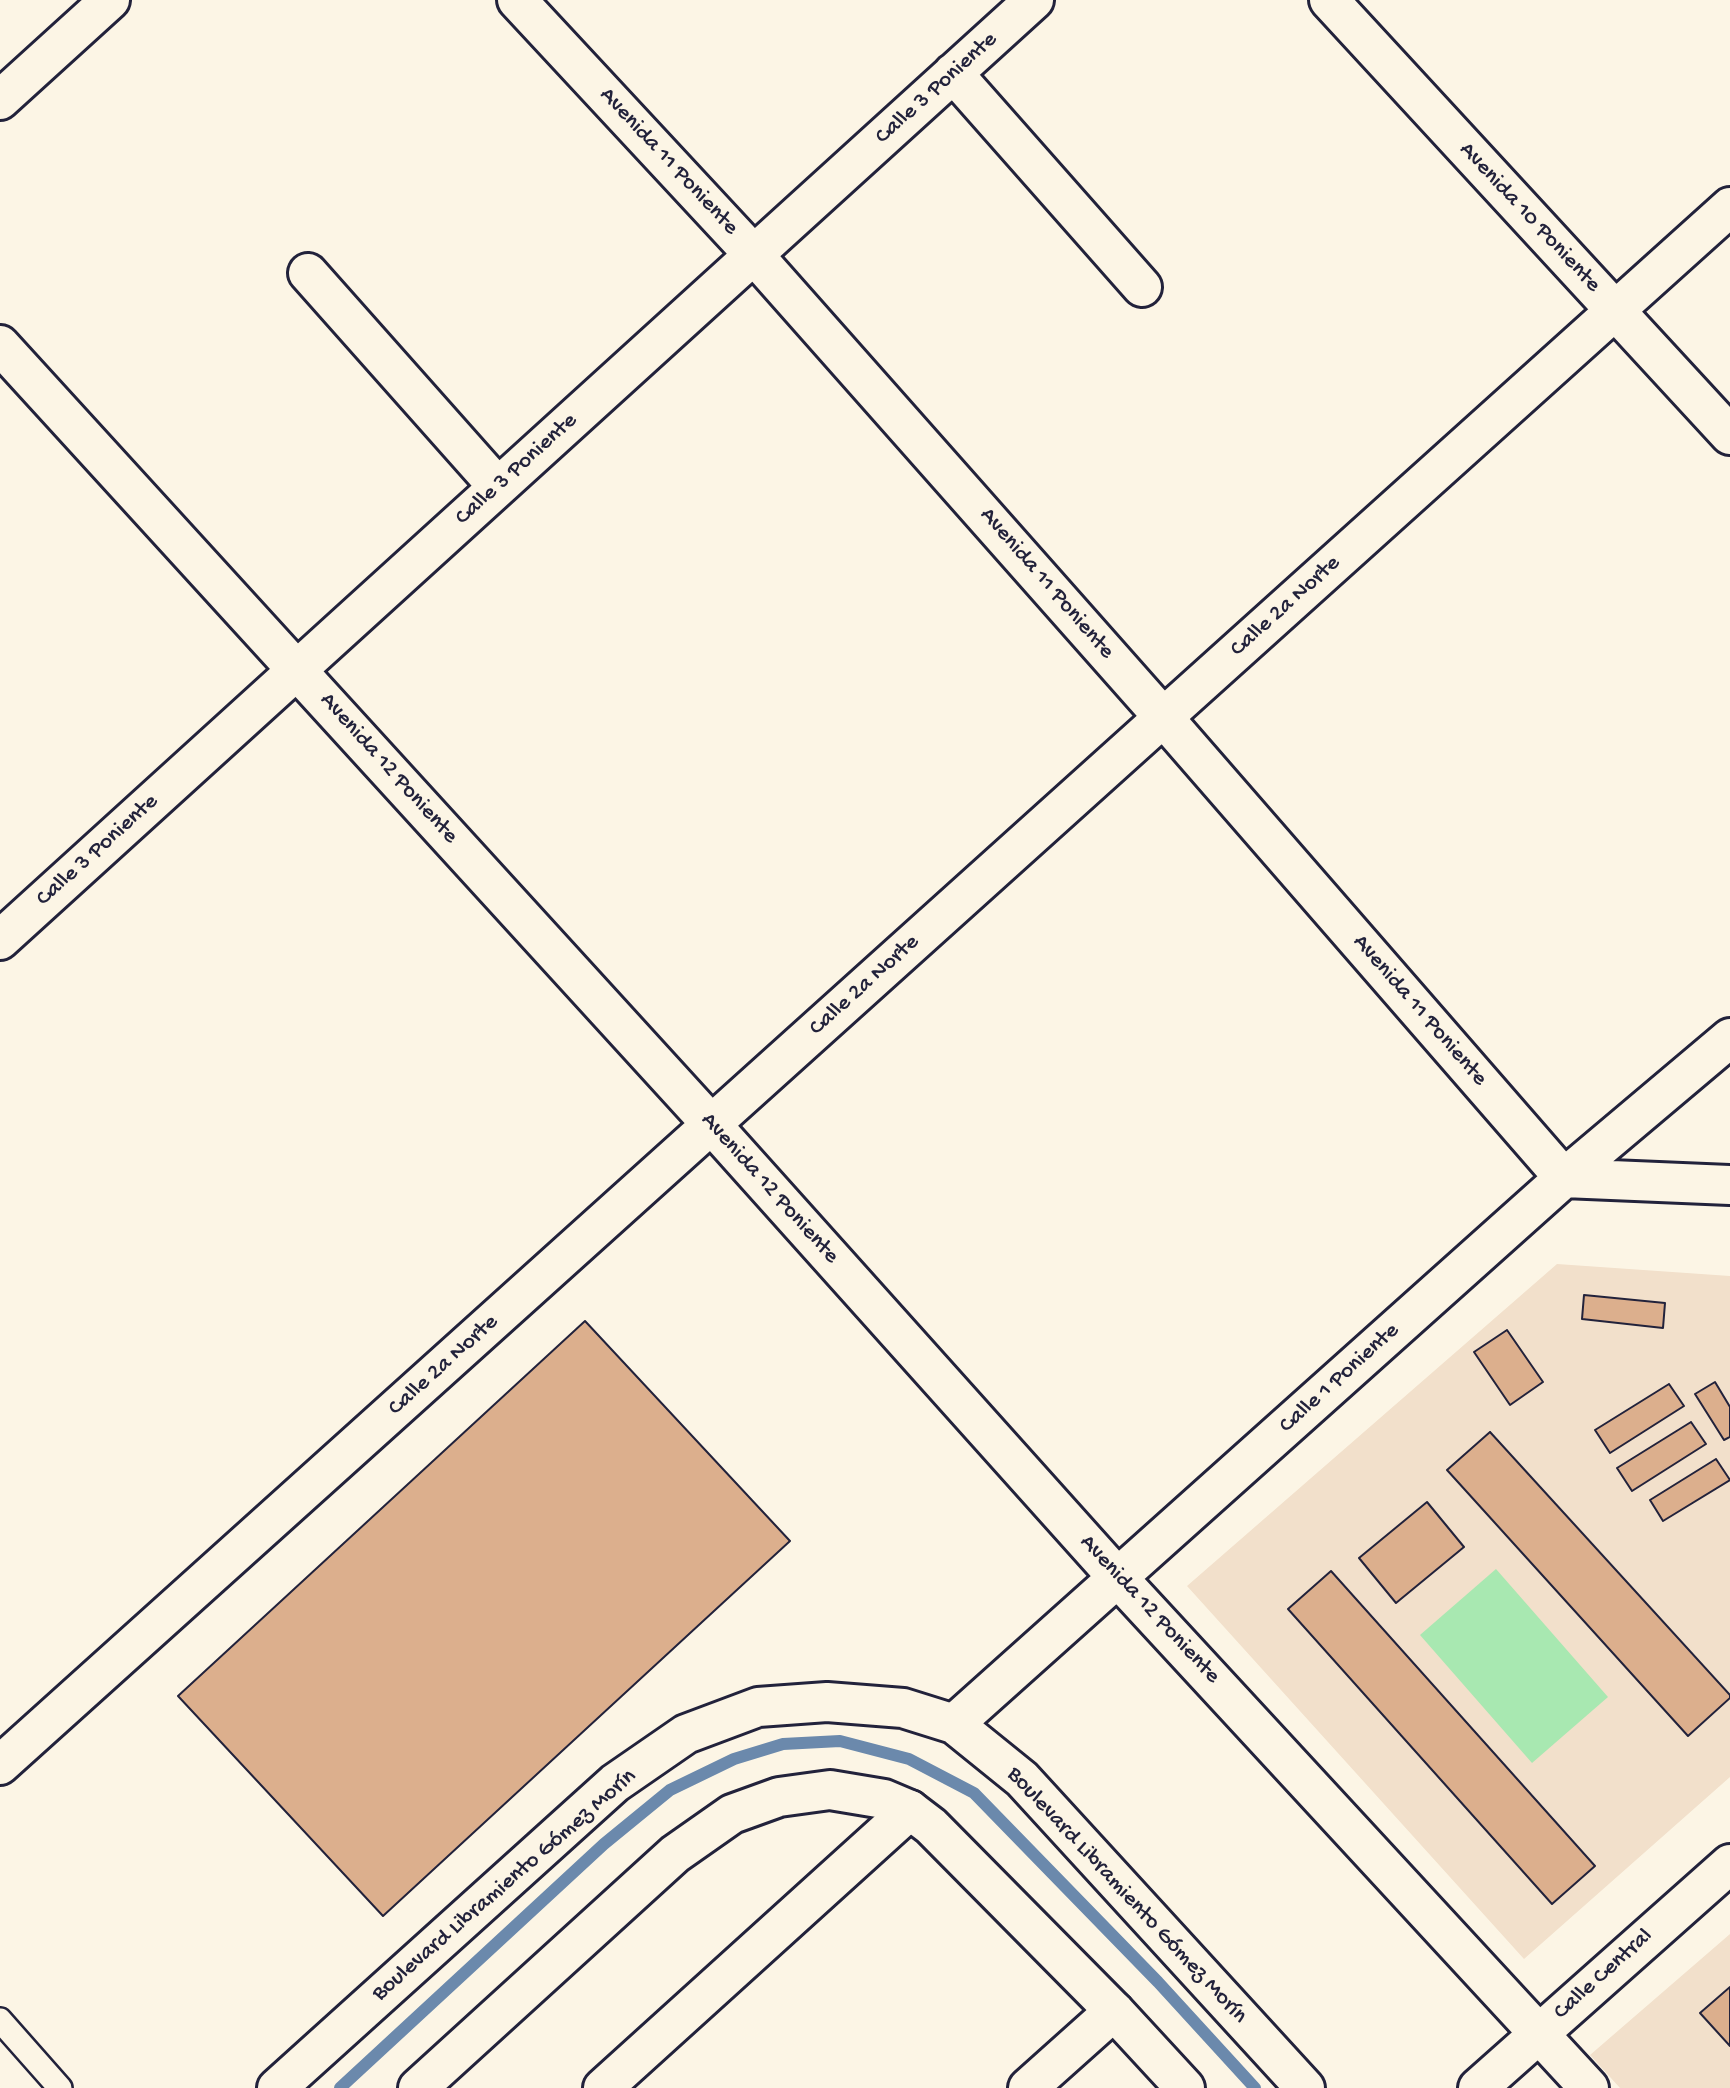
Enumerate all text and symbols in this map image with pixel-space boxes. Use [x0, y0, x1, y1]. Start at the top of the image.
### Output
street label: Calle 3 Poniente [870, 27, 1004, 151]
street label: Avenida 11 Poniente [593, 82, 743, 242]
street label: Avenida 10 Poniente [1452, 137, 1606, 299]
street label: Calle 3 Poniente [450, 408, 584, 532]
street label: Avenida 11 Poniente [973, 503, 1119, 665]
street label: Calle 2a Norte [1225, 550, 1347, 664]
street label: Avenida 12 Poniente [313, 688, 463, 850]
street label: Calle 3 Poniente [31, 789, 165, 913]
street label: Calle 2a Norte [804, 929, 926, 1043]
street label: Avenida 11 Poniente [1346, 930, 1492, 1092]
street label: Avenida 12 Poniente [694, 1108, 844, 1270]
street label: Calle 2a Norte [383, 1309, 505, 1423]
street label: Calle 1 Poniente [1274, 1318, 1406, 1440]
street label: Avenida 12 Poniente [1073, 1530, 1225, 1690]
street label: Boulevard Libramiento Gómez Morín [1000, 1762, 1252, 2030]
street label: Boulevard Libramiento Gómez Morín [367, 1764, 643, 2008]
street label: Calle Central [1549, 1923, 1659, 2027]

